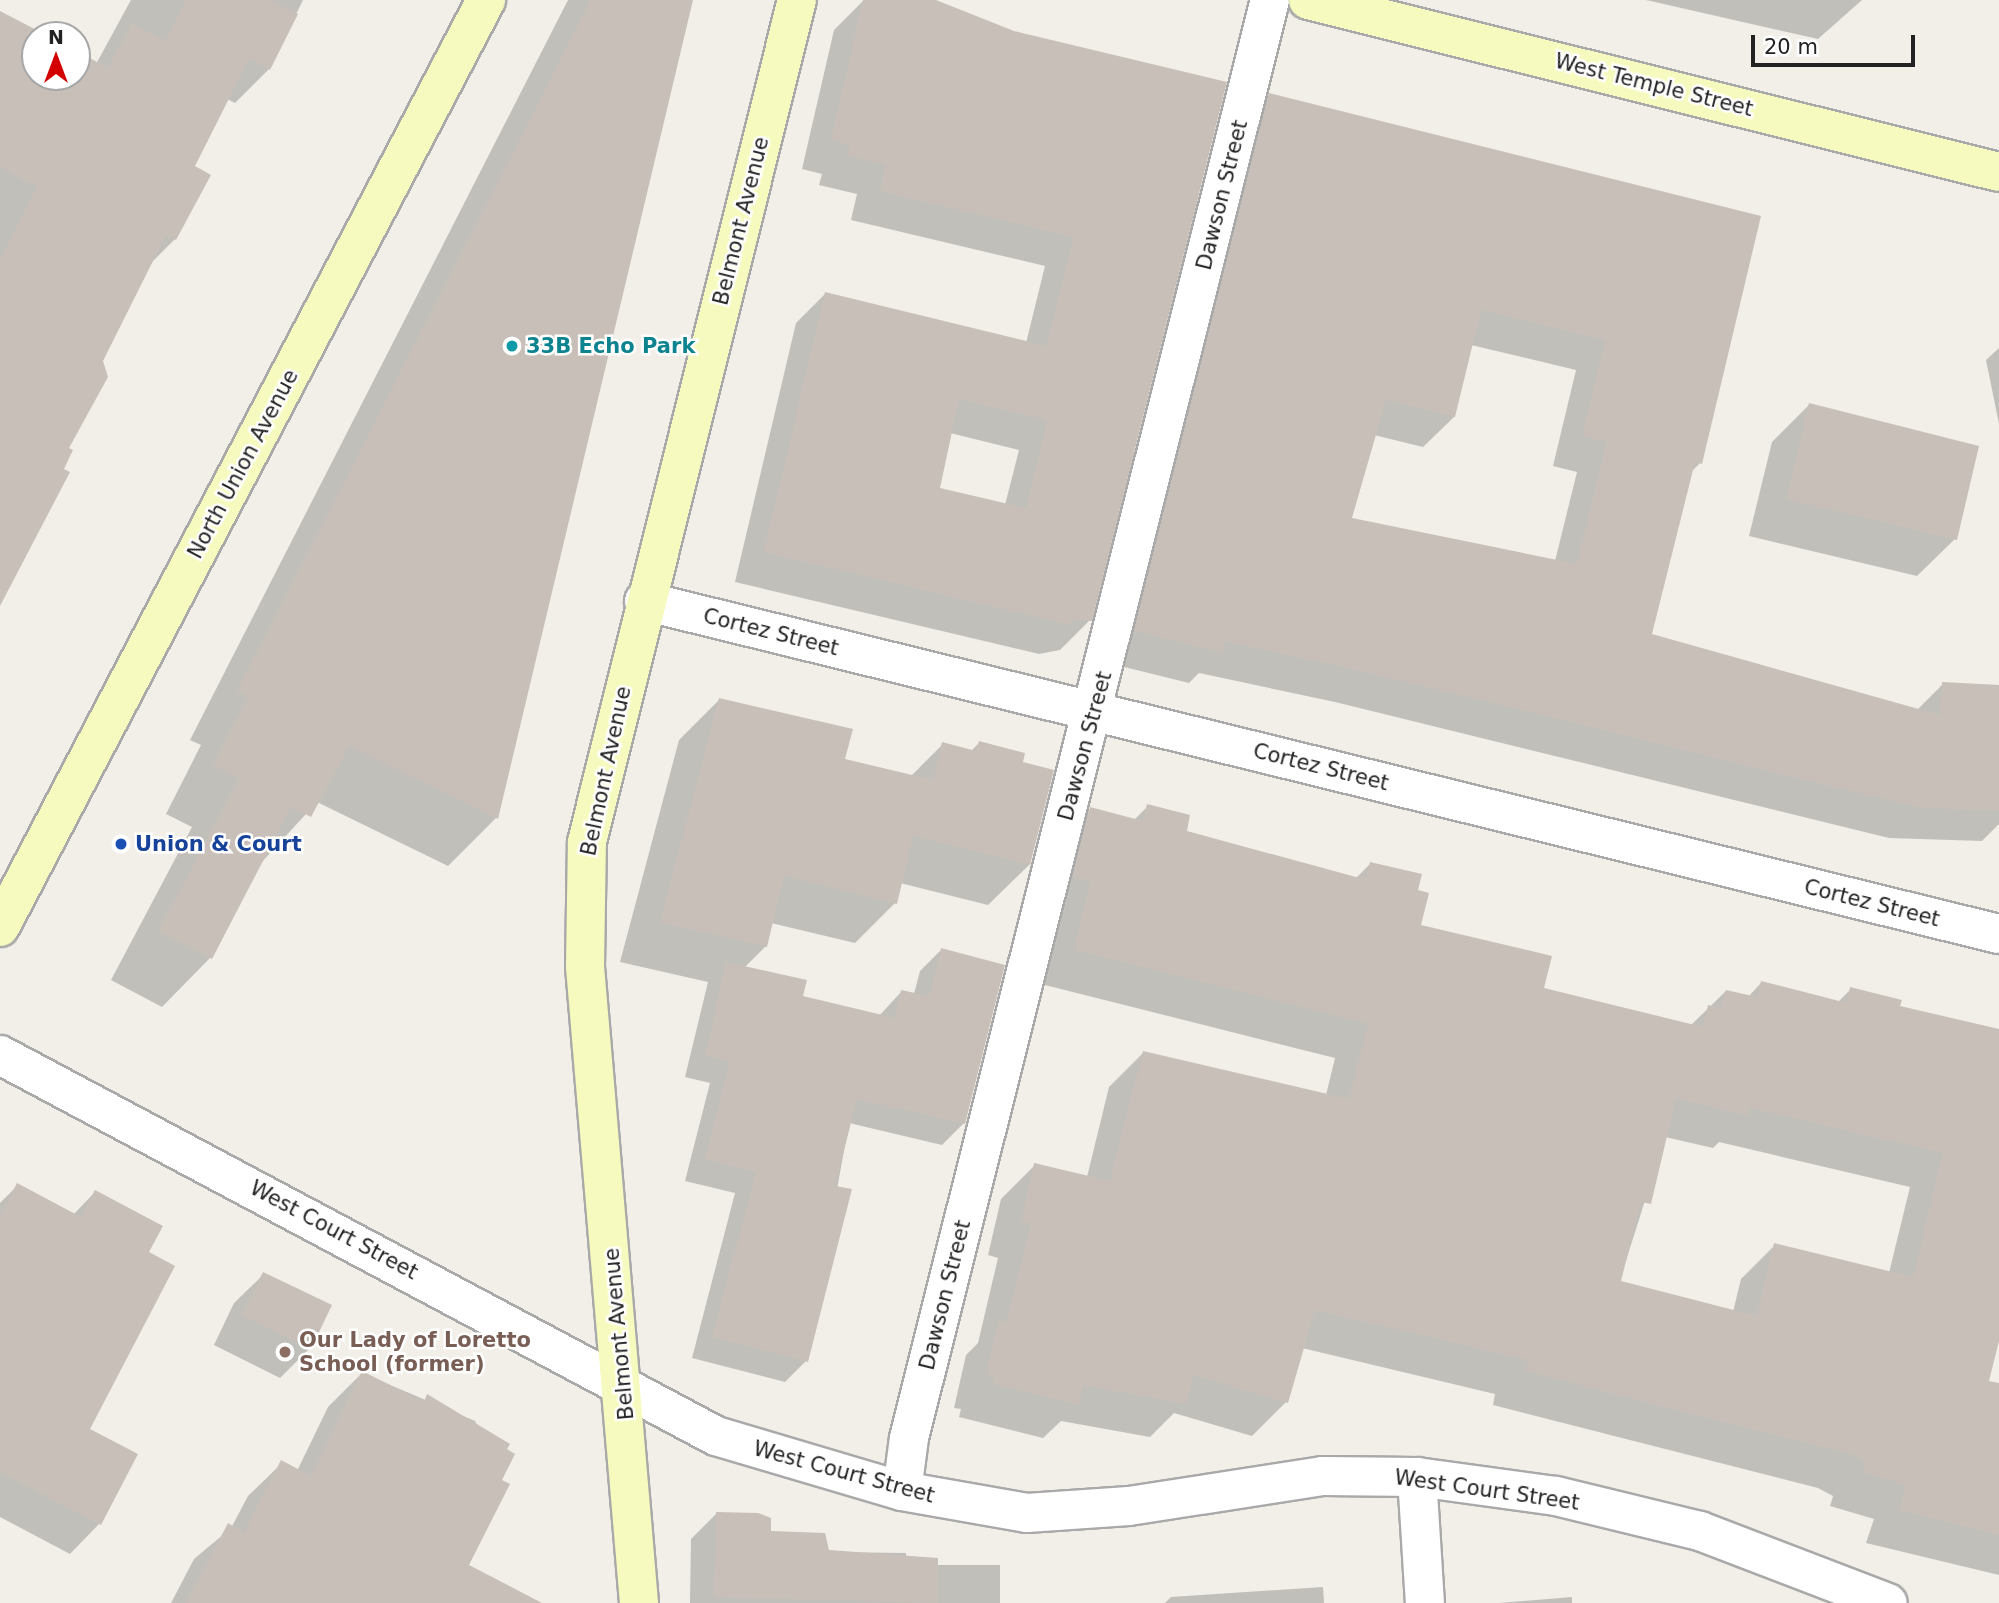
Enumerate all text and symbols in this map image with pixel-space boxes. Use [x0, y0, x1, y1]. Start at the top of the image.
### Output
north arrow [21, 21, 91, 91]
scale bar [1754, 21, 1918, 65]
text: N [48, 26, 64, 48]
text: 20 m [1764, 35, 1818, 59]
street label: West Temple Street [1552, 48, 1756, 122]
street label: Dawson Street [1191, 117, 1253, 273]
street label: Belmont Avenue [708, 134, 774, 308]
place label: 33B Echo Park [526, 333, 695, 359]
marker: 33B Echo Park [504, 338, 520, 354]
street label: North Union Avenue [182, 365, 304, 563]
street label: Cortez Street [701, 603, 841, 661]
street label: Dawson Street [1053, 668, 1117, 824]
street label: Belmont Avenue [576, 684, 636, 858]
street label: Cortez Street [1251, 738, 1391, 796]
place label: Union & Court [135, 831, 302, 857]
marker: Union & Court [113, 836, 129, 852]
street label: Cortez Street [1802, 874, 1942, 932]
street label: West Court Street [246, 1175, 422, 1285]
street label: Dawson Street [914, 1217, 976, 1373]
street label: Belmont Avenue [599, 1247, 639, 1421]
place label: Our Lady of Loretto School (former) [299, 1327, 531, 1377]
marker: Our Lady of Loretto School (former) [277, 1344, 293, 1360]
street label: West Court Street [751, 1436, 937, 1508]
street label: West Court Street [1393, 1465, 1581, 1515]

